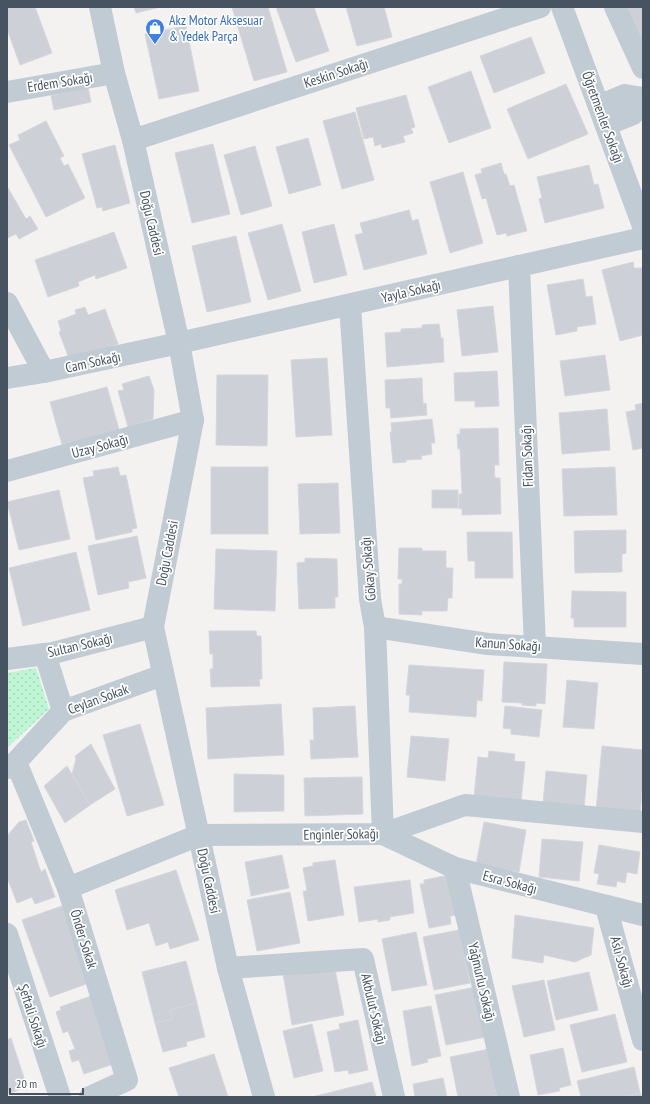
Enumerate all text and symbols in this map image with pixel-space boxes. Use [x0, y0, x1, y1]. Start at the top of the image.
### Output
place label: Akz Motor Aksesuar & Yedek Parça [169, 11, 263, 45]
shop icon: Akz Motor Aksesuar & Yedek Parça [144, 17, 166, 45]
street label: Keskin Sokağı [302, 54, 370, 92]
street label: Erdem Sokağı [26, 68, 94, 96]
street label: Öğretmenler Sokağı [578, 69, 628, 165]
street label: Doğu Caddesi [136, 189, 168, 257]
street label: Yayla Sokağı [380, 275, 442, 307]
street label: Cam Sokağı [64, 347, 122, 377]
street label: Fidan Sokağı [517, 425, 537, 487]
street label: Uzay Sokağı [70, 430, 130, 462]
street label: Doğu Caddesi [152, 519, 182, 587]
street label: Gökay Sokağı [356, 536, 380, 602]
street label: Sultan Sokağı [46, 629, 114, 661]
street label: Kanun Sokağı [475, 633, 541, 655]
street label: Ceylan Sokak [65, 680, 131, 718]
street label: Enginler Sokağı [303, 824, 379, 844]
street label: Doğu Caddesi [193, 847, 225, 915]
street label: Esra Sokağı [481, 866, 539, 898]
street label: Önder Sokak [66, 907, 102, 971]
street label: Aslı Sokağı [606, 934, 638, 990]
street label: Yağmurlu Sokağı [464, 941, 500, 1023]
street label: Akbulut Sokağı [357, 972, 391, 1046]
street label: Şeftali Sokağı [14, 982, 52, 1050]
scale bar [10, 1070, 83, 1096]
text: 20 m [16, 1076, 37, 1091]

